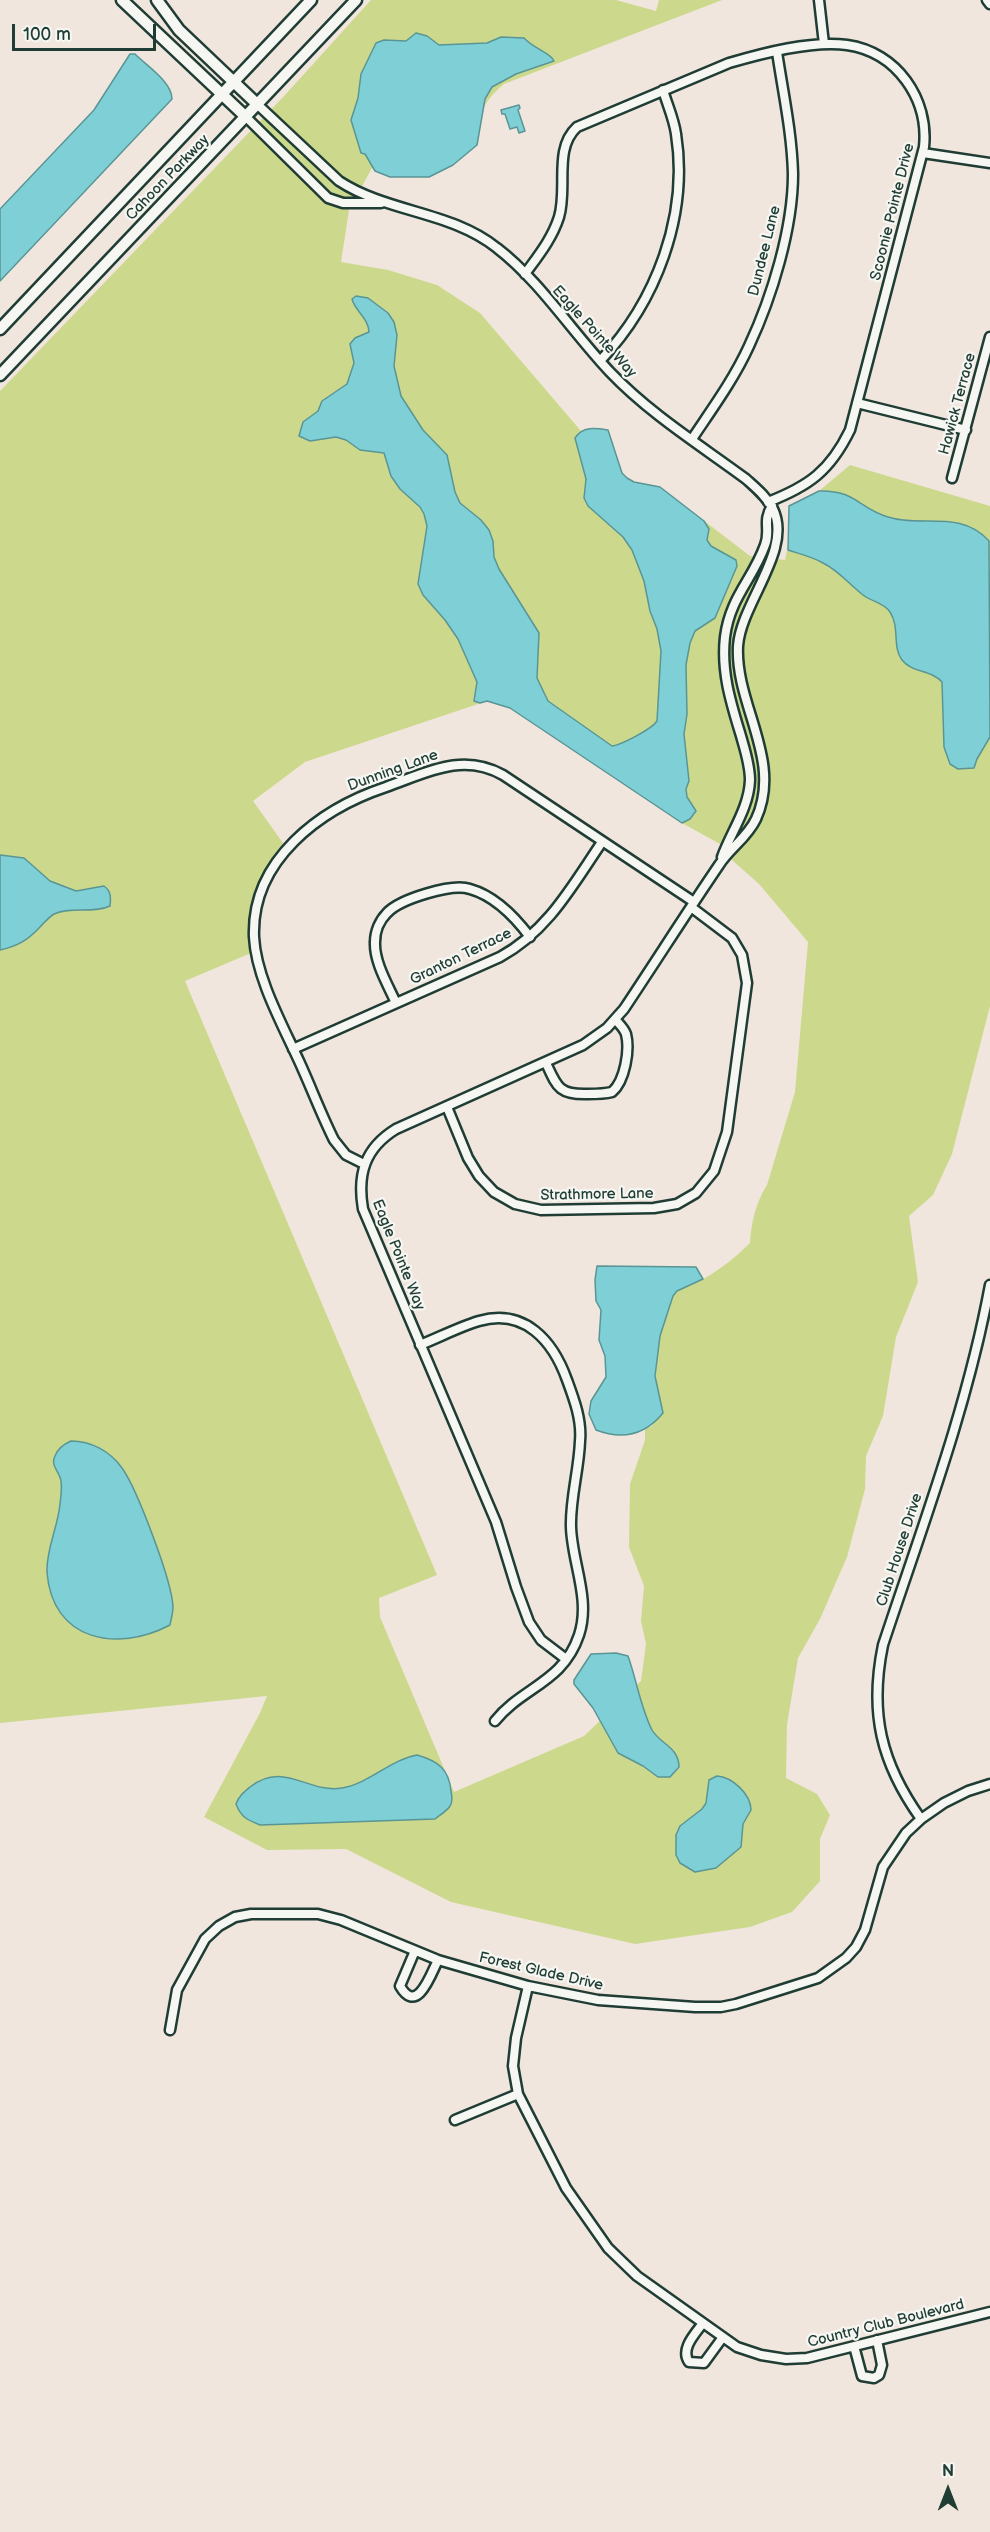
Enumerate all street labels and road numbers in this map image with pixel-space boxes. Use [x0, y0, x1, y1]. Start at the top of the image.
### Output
street label: Cahoon Parkway [123, 131, 213, 225]
street label: Scoonie Pointe Drive [867, 142, 919, 282]
street label: Dundee Lane [745, 204, 785, 298]
street label: Eagle Pointe Way [548, 282, 640, 382]
street label: Hawick Terrace [936, 351, 980, 457]
street label: Dunning Lane [345, 746, 441, 796]
street label: Granton Terrace [407, 925, 515, 989]
street label: Strathmore Lane [540, 1185, 654, 1205]
street label: Eagle Pointe Way [368, 1197, 428, 1313]
street label: Club House Drive [873, 1491, 927, 1609]
street label: Forest Glade Drive [477, 1949, 605, 1995]
street label: Country Club Boulevard [806, 2296, 966, 2352]

